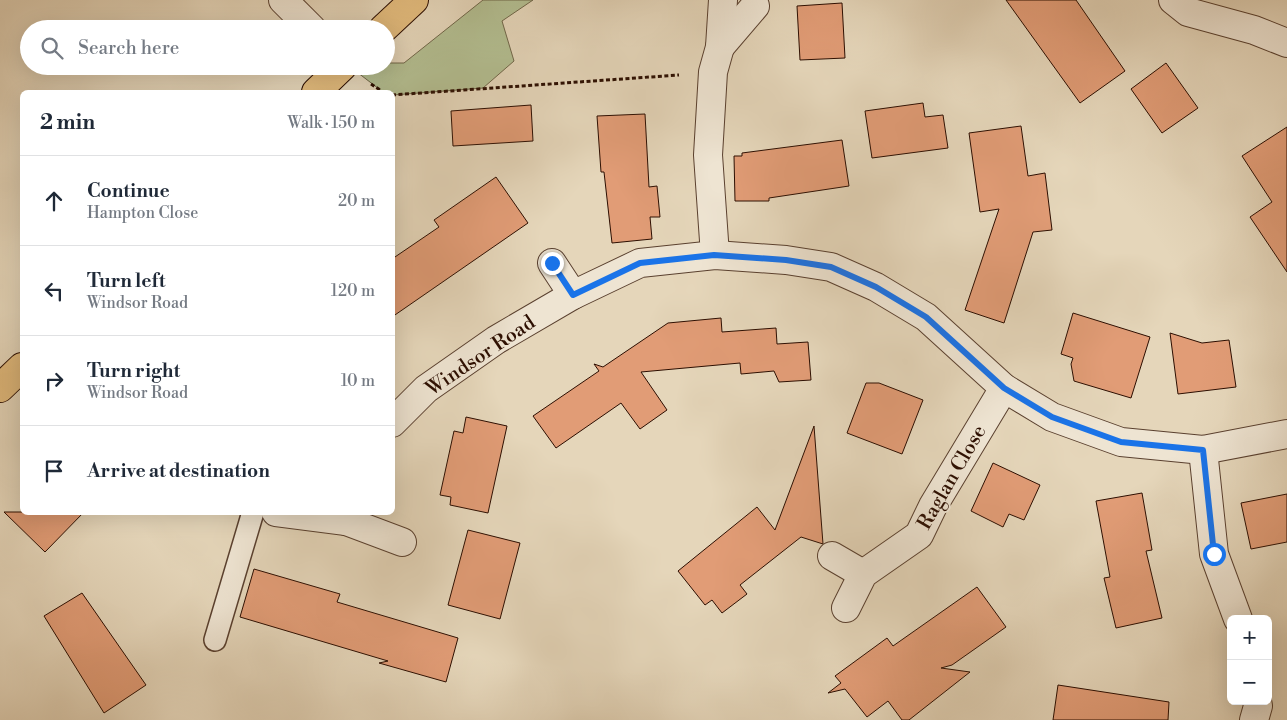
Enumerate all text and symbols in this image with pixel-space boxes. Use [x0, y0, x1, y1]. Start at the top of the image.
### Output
search box [20, 20, 395, 75]
icon: search [38, 34, 66, 62]
text: Search here [78, 36, 179, 60]
text: 2 min [40, 110, 95, 136]
text: Walk · 150 m [287, 113, 375, 133]
text: Continue [87, 179, 170, 203]
icon: ahead [40, 187, 68, 215]
text: 20 m [338, 191, 375, 211]
text: Hampton Close [87, 203, 198, 223]
route end [541, 252, 564, 275]
text: Turn left [87, 269, 166, 293]
icon: left [40, 277, 68, 305]
text: 120 m [331, 281, 375, 301]
text: Windsor Road [87, 293, 188, 313]
street label: Windsor Road [421, 310, 541, 403]
text: Turn right [87, 359, 180, 383]
icon: right [40, 367, 68, 395]
text: 10 m [341, 371, 375, 391]
text: Windsor Road [87, 383, 188, 403]
street label: Raglan Close [912, 421, 992, 535]
icon: arrive [40, 457, 68, 485]
text: Arrive at destination [87, 459, 270, 483]
route start [1203, 543, 1226, 566]
map controls [1227, 615, 1272, 705]
button: + [1227, 615, 1272, 660]
button: − [1227, 660, 1272, 705]

